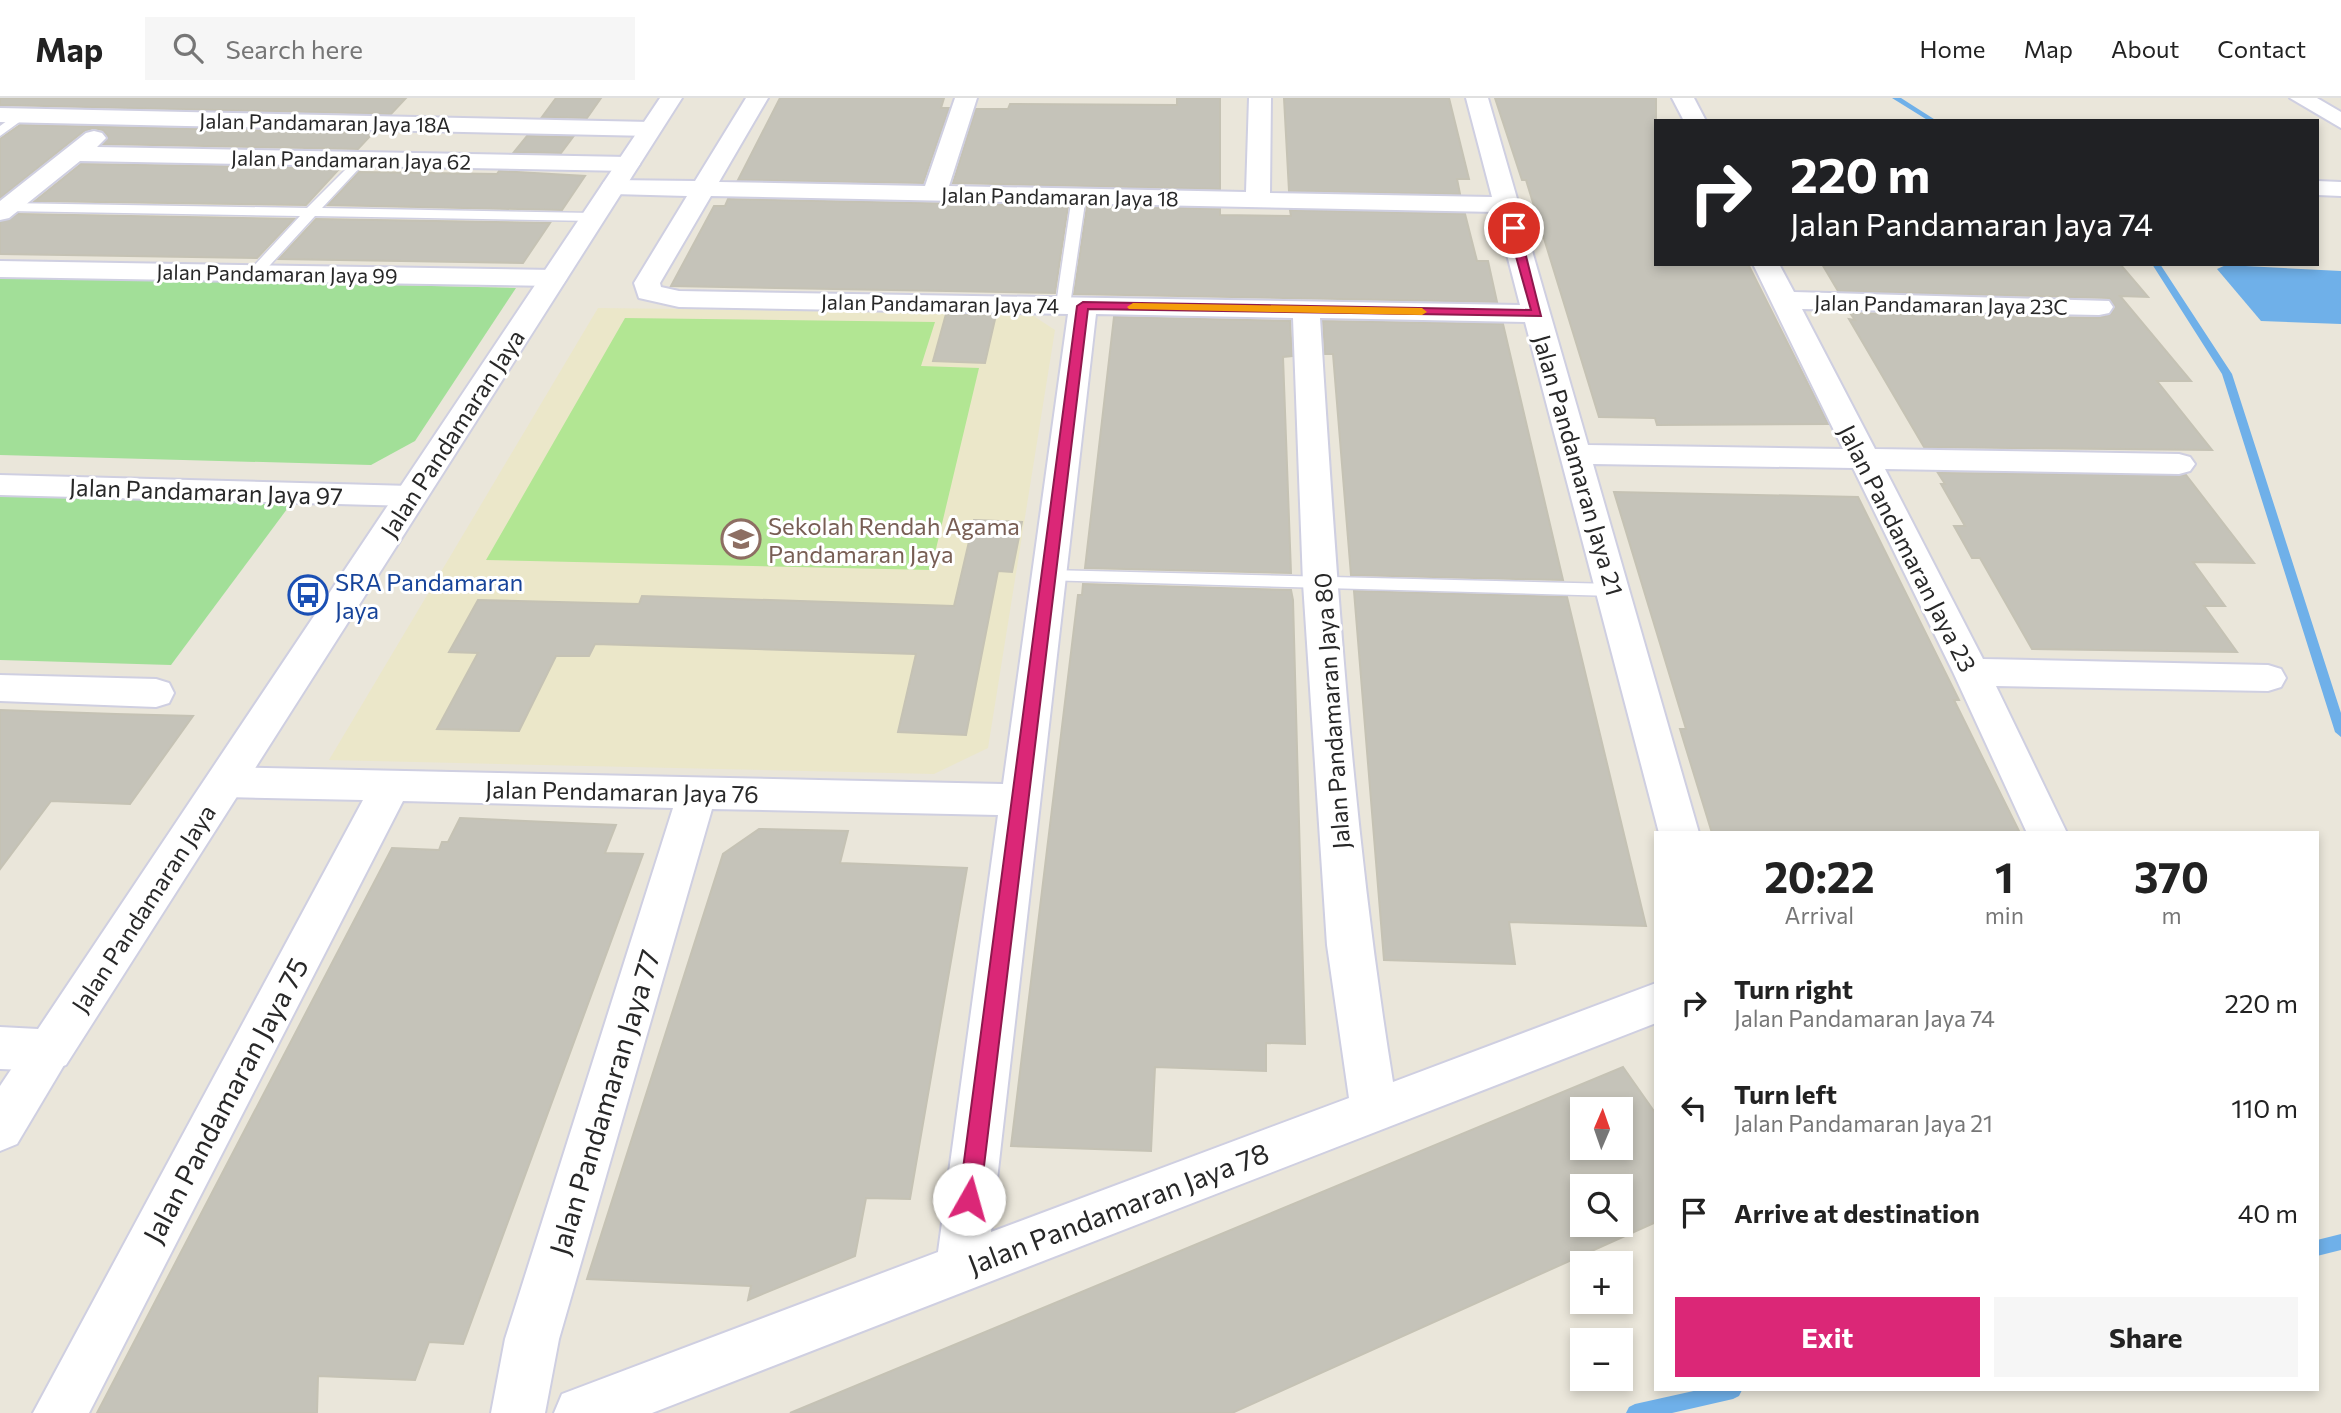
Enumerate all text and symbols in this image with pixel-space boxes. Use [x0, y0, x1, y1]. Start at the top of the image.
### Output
search box [145, 17, 635, 80]
text: Map [35, 28, 103, 69]
icon: search [169, 29, 207, 67]
text: Search here [225, 33, 363, 64]
text: Home [1920, 34, 1986, 63]
text: Map [2024, 34, 2073, 63]
text: About [2111, 34, 2179, 63]
text: Contact [2217, 34, 2306, 63]
street label: Jalan Pandamaran Jaya 18A [199, 107, 451, 137]
text: 220 m [1790, 143, 1930, 203]
street label: Jalan Pandamaran Jaya 62 [231, 144, 471, 174]
icon: right [1675, 147, 1766, 238]
street label: Jalan Pandamaran Jaya 18 [941, 181, 1179, 211]
pin [1484, 198, 1544, 258]
text: Jalan Pandamaran Jaya 74 [1790, 203, 2153, 243]
icon: arrive [1495, 209, 1533, 247]
street label: Jalan Pandamaran Jaya 99 [156, 258, 398, 288]
street label: Jalan Pandamaran Jaya 74 [821, 288, 1060, 318]
street label: Jalan Pandamaran Jaya 23C [1814, 289, 2068, 319]
street label: Jalan Pandamaran Jaya [374, 324, 530, 542]
street label: Jalan Pandamaran Jaya 21 [1528, 331, 1630, 599]
street label: Jalan Pandamaran Jaya 23 [1833, 420, 1983, 676]
street label: Jalan Pandamaran Jaya 97 [69, 472, 343, 510]
place label: Sekolah Rendah Agama Pandamaran Jaya [768, 511, 1020, 568]
school or university icon: Sekolah Rendah Agama Pandamaran Jaya [720, 518, 762, 560]
place label: SRA Pandamaran Jaya [335, 567, 523, 624]
street label: Jalan Pandamaran Jaya 80 [1307, 572, 1355, 850]
bus stop icon: SRA Pandamaran Jaya [287, 574, 329, 616]
street label: Jalan Pendamaran Jaya 76 [485, 774, 759, 808]
street label: Jalan Pandamaran Jaya [65, 799, 221, 1017]
text: 20:22 [1764, 850, 1875, 902]
text: 1 [1995, 850, 2014, 902]
text: 370 [2134, 850, 2209, 902]
text: Arrival [1785, 901, 1854, 929]
text: min [1985, 901, 2024, 929]
text: m [2161, 901, 2181, 929]
street label: Jalan Pandamaran Jaya 77 [541, 945, 667, 1259]
street label: Jalan Pandamaran Jaya 75 [135, 951, 315, 1249]
text: Turn right [1734, 973, 1853, 1004]
icon: right [1675, 984, 1713, 1022]
text: 220 m [2225, 987, 2298, 1018]
text: Jalan Pandamaran Jaya 74 [1734, 1004, 1995, 1032]
text: Turn left [1734, 1078, 1837, 1109]
icon: left [1675, 1089, 1713, 1127]
text: 110 m [2231, 1092, 2298, 1123]
north arrow [1570, 1097, 1633, 1160]
map controls [1570, 1097, 1633, 1391]
text: Jalan Pandamaran Jaya 21 [1734, 1109, 1993, 1137]
street label: Jalan Pandamaran Jaya 78 [963, 1135, 1273, 1281]
position arrow [932, 1162, 1006, 1236]
button: search [1570, 1174, 1633, 1237]
icon: arrive [1675, 1194, 1713, 1232]
text: Arrive at destination [1734, 1197, 1980, 1228]
text: 40 m [2238, 1197, 2298, 1228]
button: + [1570, 1251, 1633, 1314]
button: Exit [1675, 1297, 1980, 1377]
button: Share [1994, 1297, 2298, 1377]
button: − [1570, 1328, 1633, 1391]

